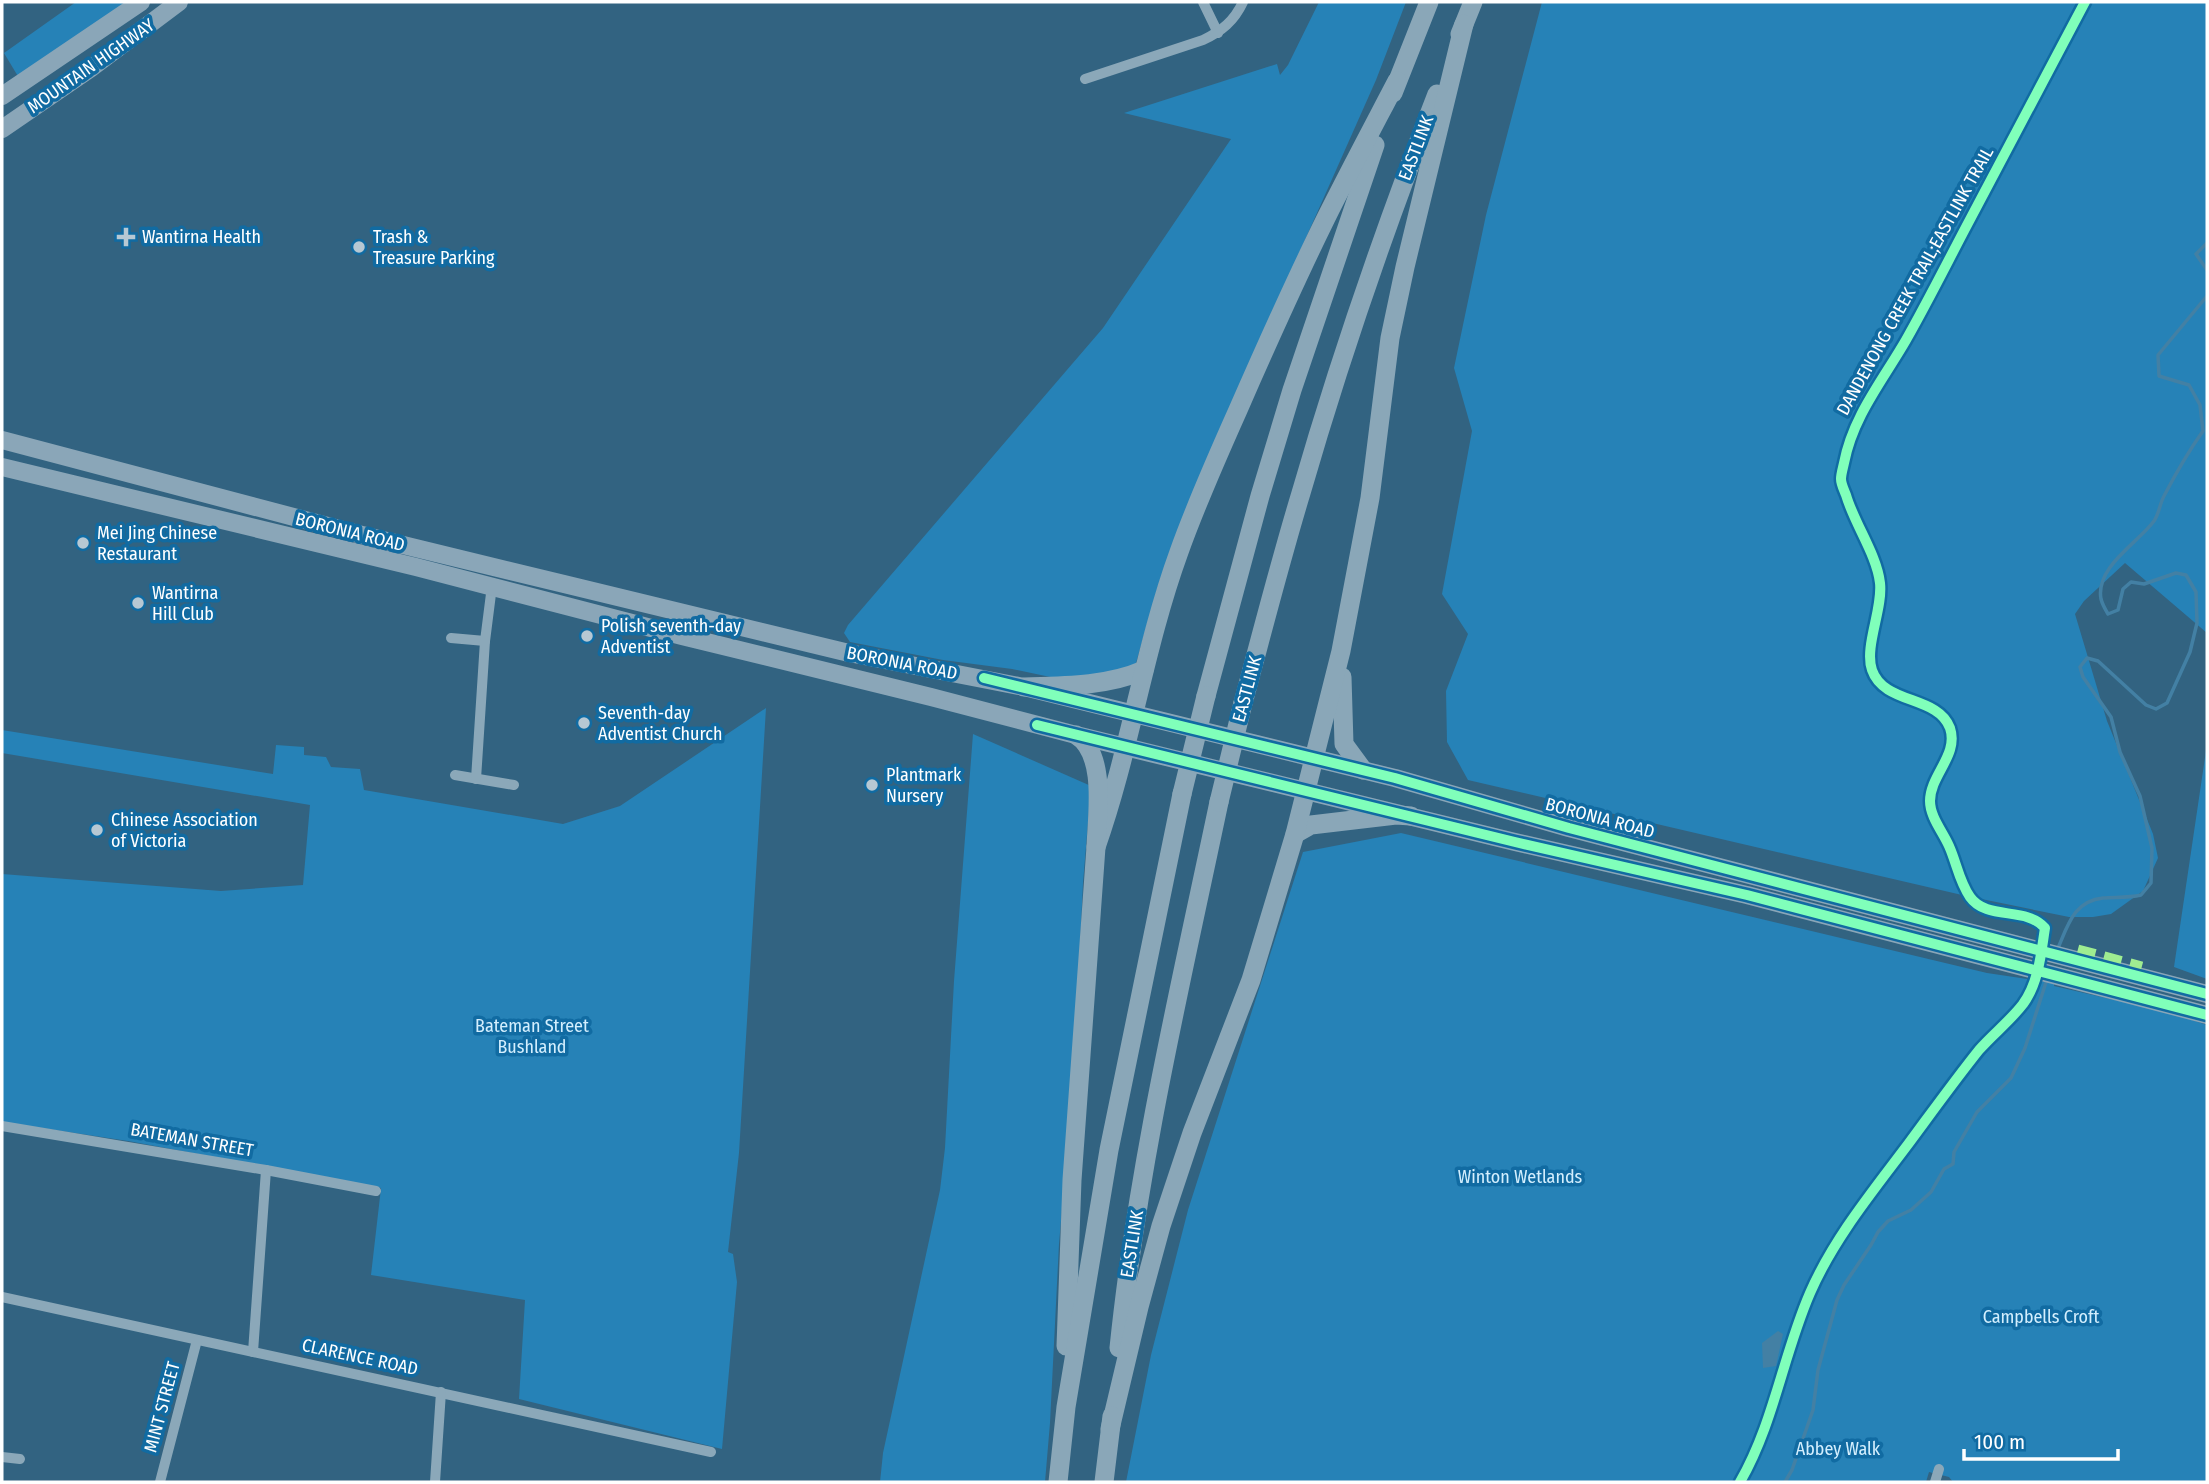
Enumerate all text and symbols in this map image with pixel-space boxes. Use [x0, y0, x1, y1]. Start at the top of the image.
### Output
street label: MOUNTAIN HIGHWAY [23, 14, 159, 118]
street label: EASTLINK [1394, 112, 1439, 184]
street label: DANDENONG CREEK TRAIL;EASTLINK TRAIL [1832, 143, 1998, 419]
place label: Wantirna Health [142, 226, 261, 248]
place label: Trash & Treasure Parking [373, 226, 495, 269]
marker: Wantirna Health [116, 227, 136, 247]
marker: Trash & Treasure Parking [351, 239, 367, 255]
street label: BORONIA ROAD [293, 508, 407, 556]
place label: Mei Jing Chinese Restaurant [97, 522, 217, 565]
marker: Mei Jing Chinese Restaurant [75, 535, 91, 551]
place label: Wantirna Hill Club [152, 582, 218, 625]
marker: Wantirna Hill Club [130, 595, 146, 611]
place label: Polish seventh-day Adventist [601, 615, 741, 658]
marker: Polish seventh-day Adventist [579, 628, 595, 644]
street label: BORONIA ROAD [845, 642, 959, 684]
street label: EASTLINK [1228, 653, 1267, 725]
place label: Seventh-day Adventist Church [598, 702, 723, 745]
marker: Seventh-day Adventist Church [576, 715, 592, 731]
place label: Plantmark Nursery [886, 764, 962, 807]
marker: Plantmark Nursery [864, 777, 880, 793]
street label: BORONIA ROAD [1543, 793, 1657, 843]
place label: Chinese Association of Victoria [111, 809, 258, 852]
marker: Chinese Association of Victoria [89, 822, 105, 838]
park label: Bateman Street Bushland [475, 1015, 589, 1058]
street label: BATEMAN STREET [129, 1118, 256, 1162]
park label: Winton Wetlands [1458, 1166, 1583, 1188]
street label: EASTLINK [1116, 1208, 1148, 1279]
park label: Campbells Croft [1983, 1306, 2099, 1328]
street label: CLARENCE ROAD [300, 1334, 420, 1380]
street label: MINT STREET [139, 1359, 185, 1455]
scale bar [1964, 1418, 2118, 1462]
text: 100 m [1974, 1429, 2025, 1455]
park label: Abbey Walk [1796, 1438, 1881, 1460]

